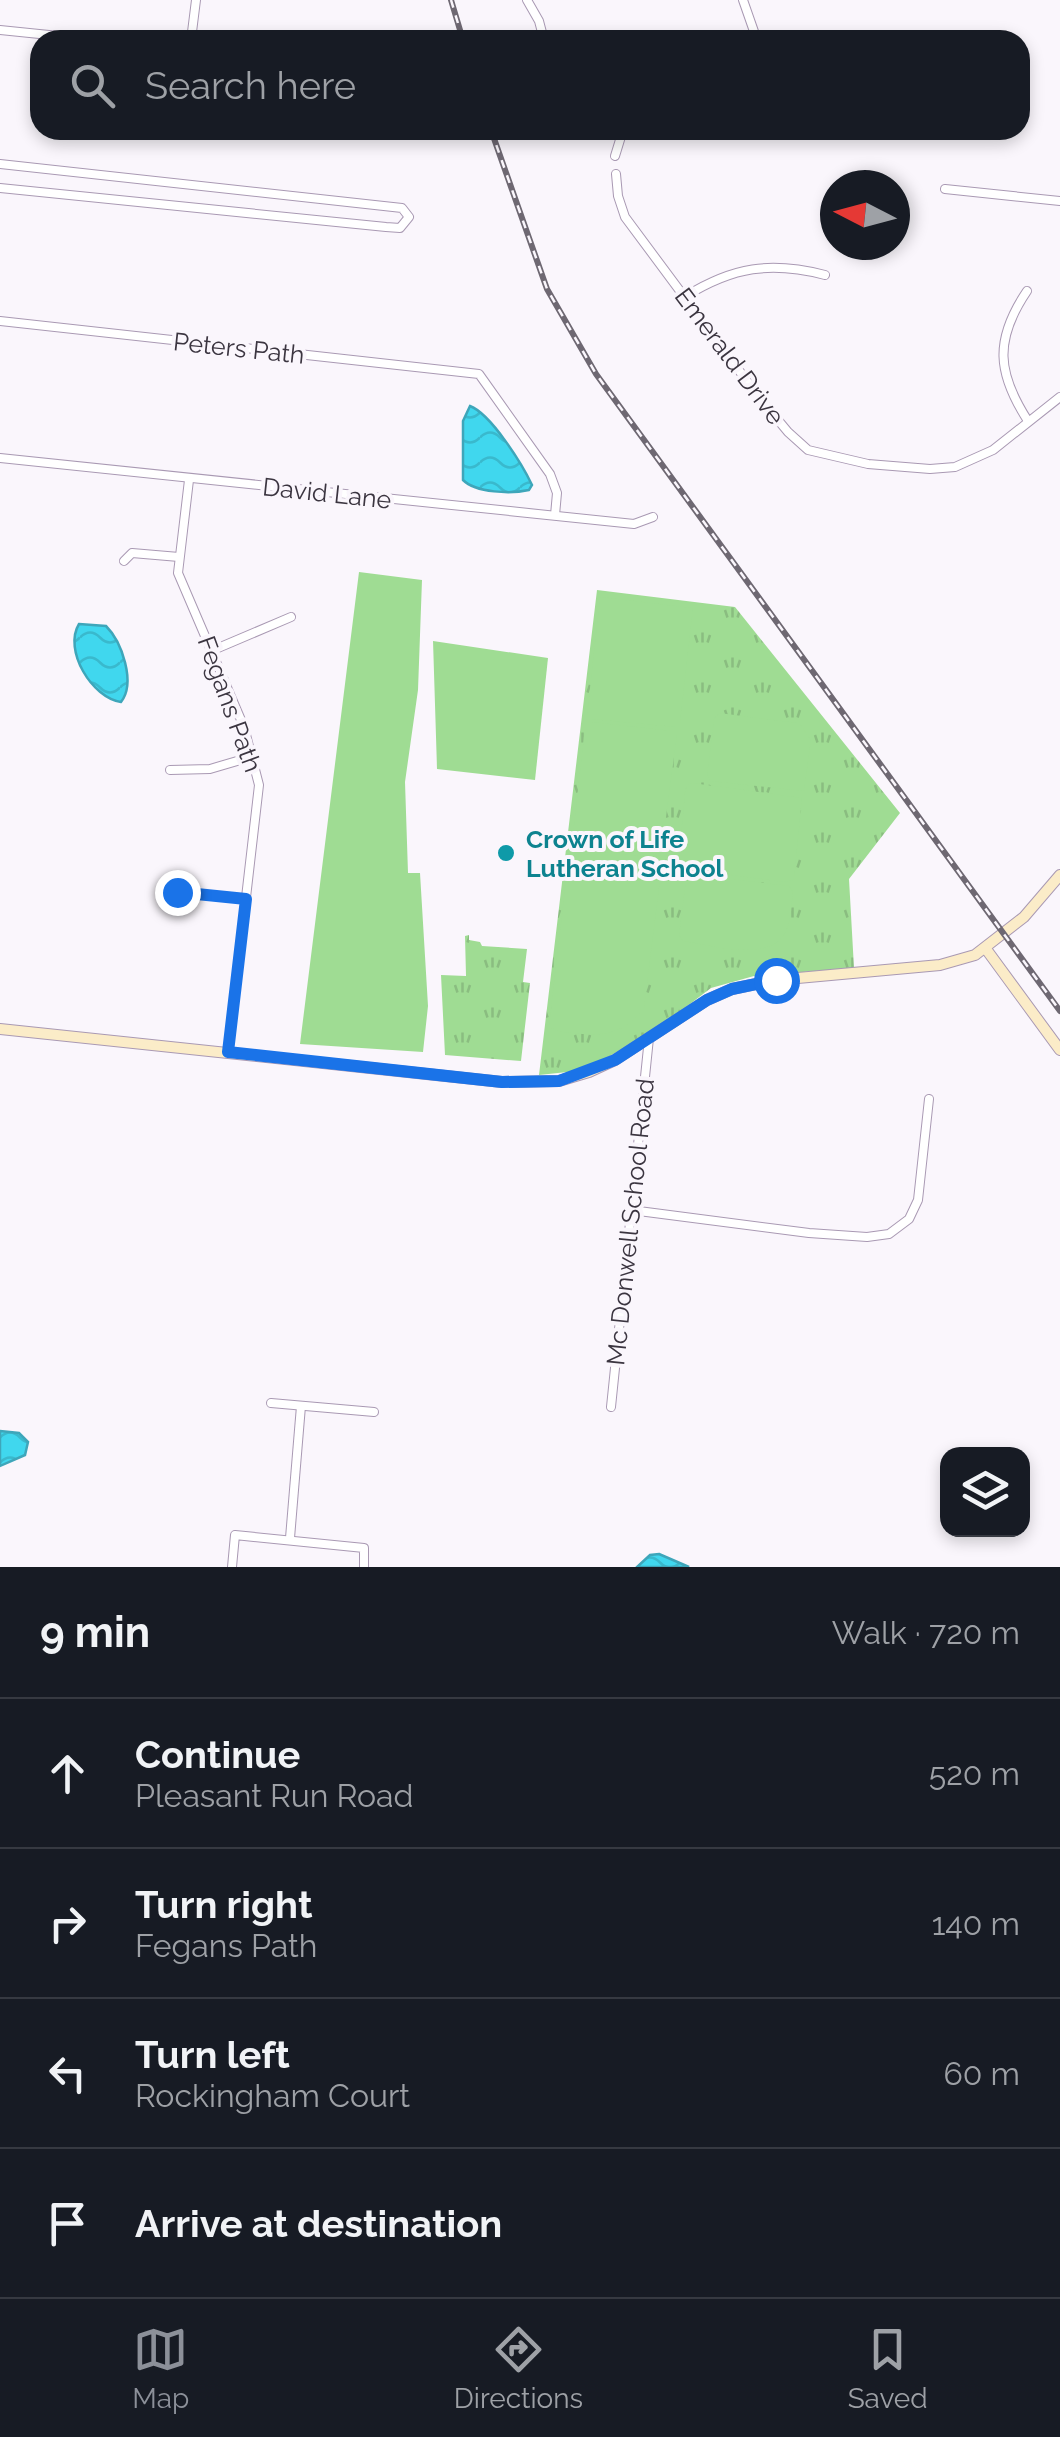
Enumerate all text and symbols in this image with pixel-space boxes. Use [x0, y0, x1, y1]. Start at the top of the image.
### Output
search box [30, 30, 1030, 140]
icon: search [65, 58, 120, 113]
text: Search here [145, 63, 356, 108]
north arrow [820, 170, 910, 260]
street label: Emerald Drive [669, 282, 791, 430]
street label: Peters Path [172, 326, 306, 370]
street label: David Lane [261, 471, 393, 515]
street label: Fegans Path [192, 632, 268, 776]
place label: Crown of Life Lutheran School [526, 824, 724, 883]
marker: Crown of Life Lutheran School [495, 842, 517, 864]
route end [155, 870, 201, 916]
route start [754, 958, 800, 1004]
street label: Mc Donwell School Road [600, 1077, 660, 1367]
map controls [940, 1447, 1030, 1537]
button: layers [940, 1447, 1030, 1537]
text: 9 min [40, 1608, 150, 1657]
text: Walk · 720 m [832, 1614, 1020, 1651]
text: Continue [135, 1732, 300, 1777]
icon: ahead [40, 1746, 95, 1801]
text: 520 m [929, 1755, 1020, 1792]
text: Pleasant Run Road [135, 1777, 413, 1814]
text: Turn right [135, 1882, 312, 1927]
icon: right [40, 1896, 95, 1951]
text: 140 m [932, 1905, 1020, 1942]
text: Fegans Path [135, 1927, 318, 1964]
text: Turn left [135, 2032, 290, 2077]
icon: left [40, 2046, 95, 2101]
text: 60 m [944, 2055, 1020, 2092]
text: Rockingham Court [135, 2077, 410, 2114]
icon: arrive [40, 2196, 95, 2251]
text: Arrive at destination [135, 2201, 502, 2246]
tab: Map [132, 2322, 189, 2415]
tab: Directions [454, 2322, 583, 2415]
tab: Saved [848, 2322, 928, 2415]

